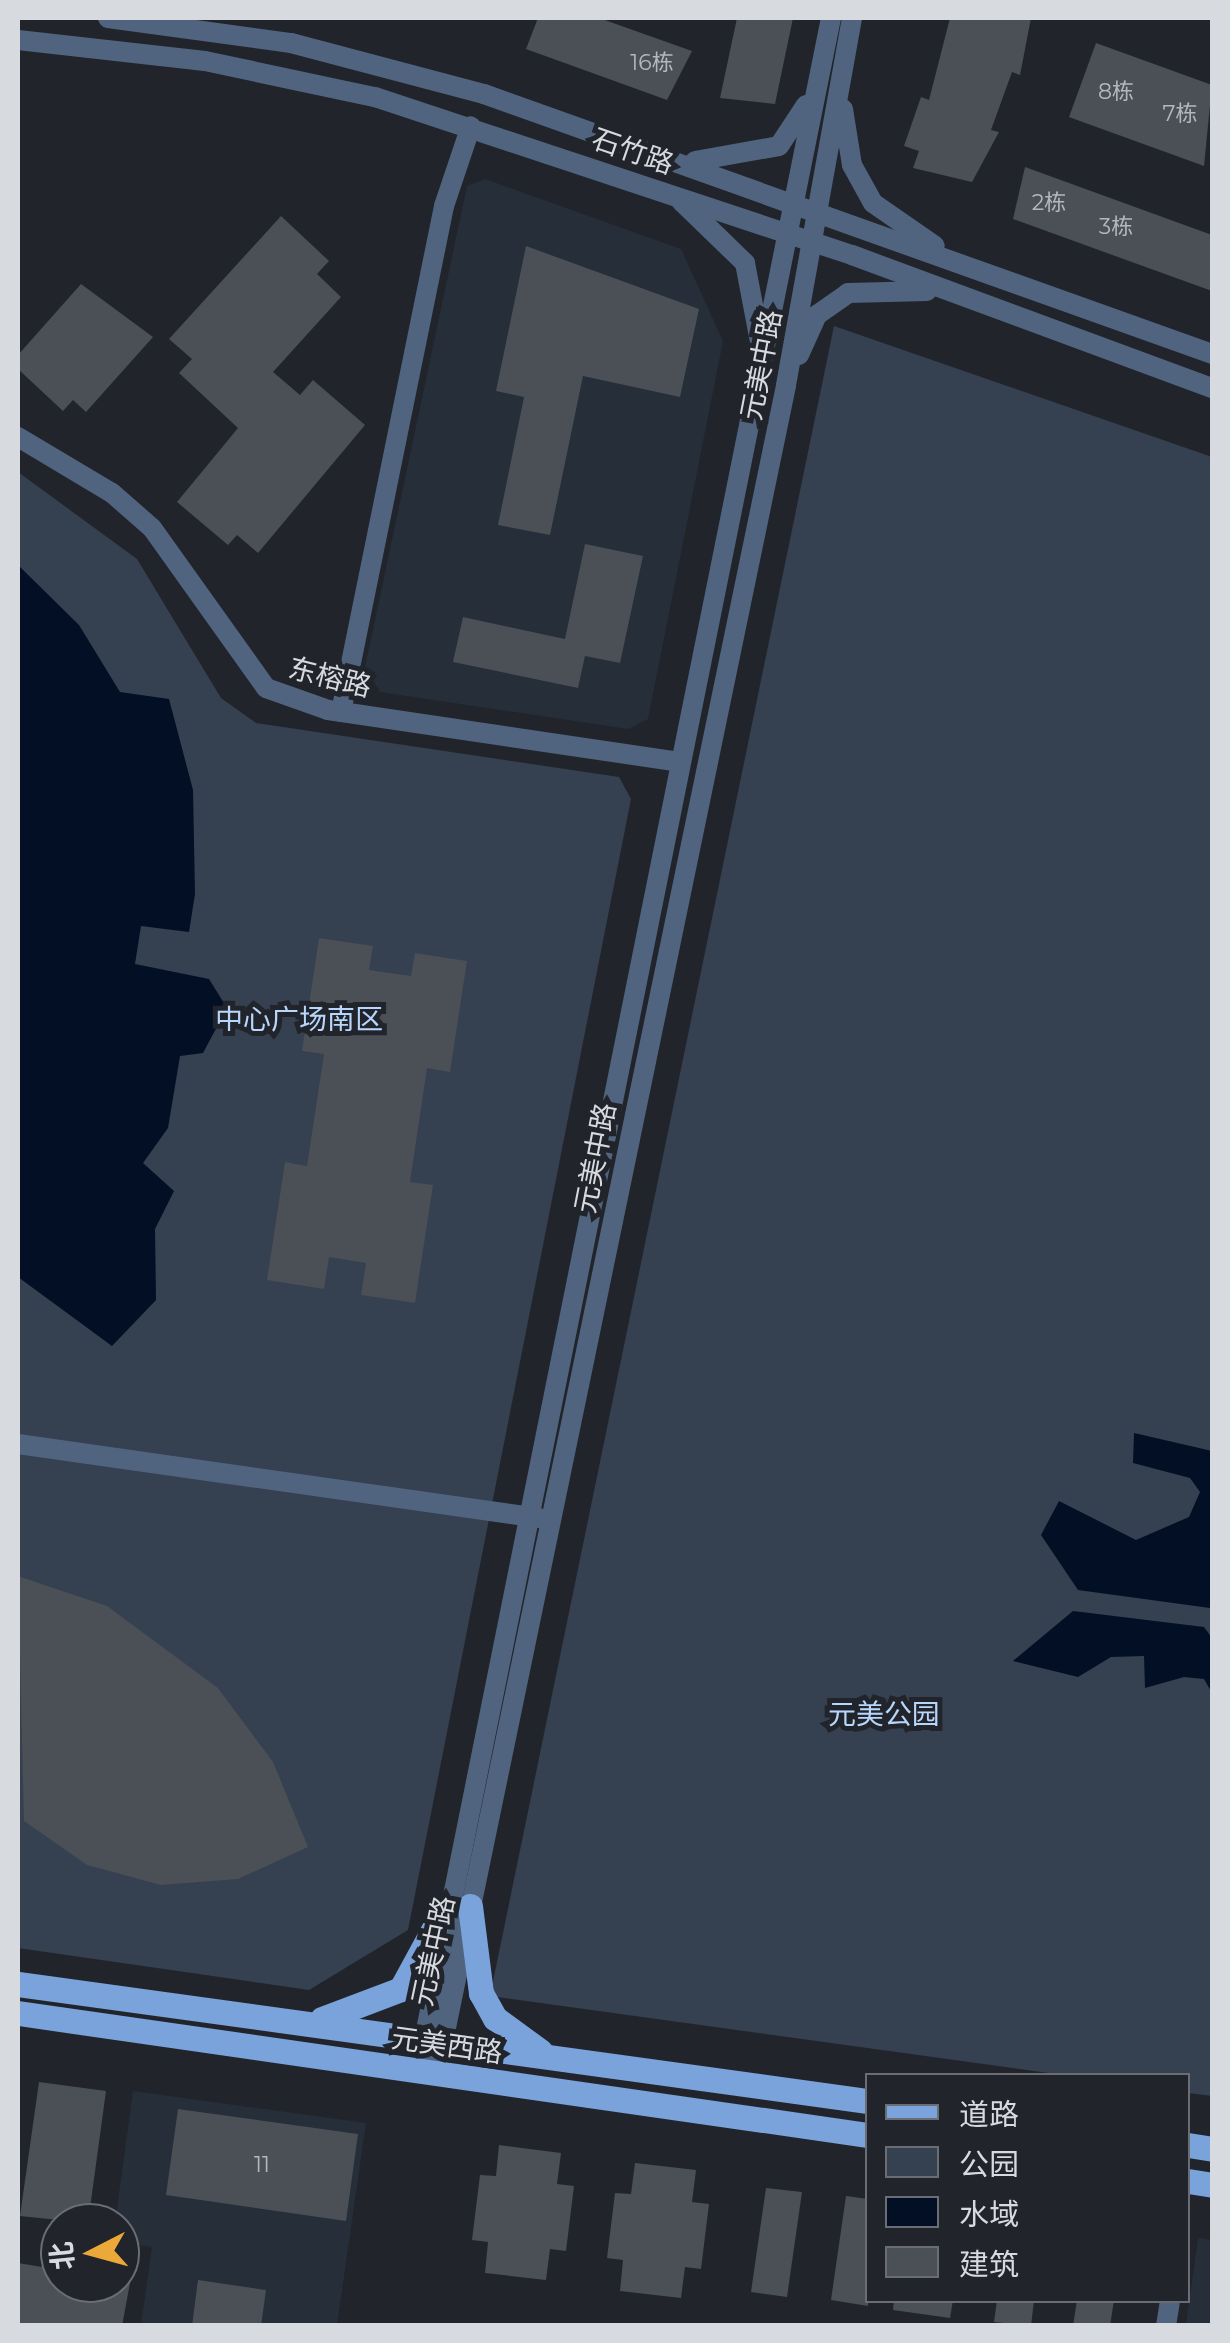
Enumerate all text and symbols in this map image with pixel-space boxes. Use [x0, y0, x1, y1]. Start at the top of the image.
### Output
house number: 16栋 [630, 50, 674, 76]
house number: 8栋 [1098, 79, 1134, 105]
house number: 7栋 [1163, 101, 1197, 127]
street label: 石竹路 [588, 121, 678, 181]
house number: 2栋 [1032, 190, 1066, 216]
house number: 3栋 [1099, 214, 1133, 240]
street label: 元美中路 [734, 307, 788, 423]
street label: 东榕路 [285, 651, 375, 703]
park label: 中心广场南区 [215, 1002, 383, 1036]
street label: 元美中路 [568, 1100, 622, 1216]
park label: 元美公园 [828, 1697, 940, 1731]
street label: 元美中路 [405, 1893, 461, 2009]
street label: 元美西路 [389, 2021, 505, 2069]
legend [865, 2073, 1190, 2303]
text: 道路 [959, 2096, 1019, 2133]
text: 公园 [959, 2146, 1019, 2183]
house number: 11 [254, 2152, 270, 2178]
text: 水域 [959, 2196, 1019, 2233]
north arrow [40, 2203, 140, 2303]
text: 北 [44, 2240, 81, 2272]
text: 建筑 [959, 2246, 1019, 2283]

